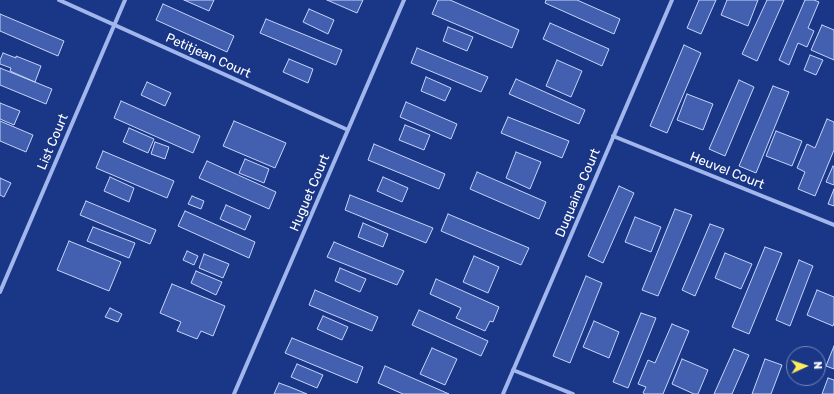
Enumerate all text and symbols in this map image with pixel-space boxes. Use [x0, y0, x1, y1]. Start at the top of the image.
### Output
street label: Petitjean Court [163, 30, 253, 82]
street label: List Court [34, 112, 72, 172]
street label: Duquaine Court [552, 146, 604, 240]
street label: Heuvel Court [687, 149, 767, 193]
street label: Huguet Court [287, 152, 333, 234]
north arrow [786, 346, 826, 386]
text: N [811, 361, 824, 370]

